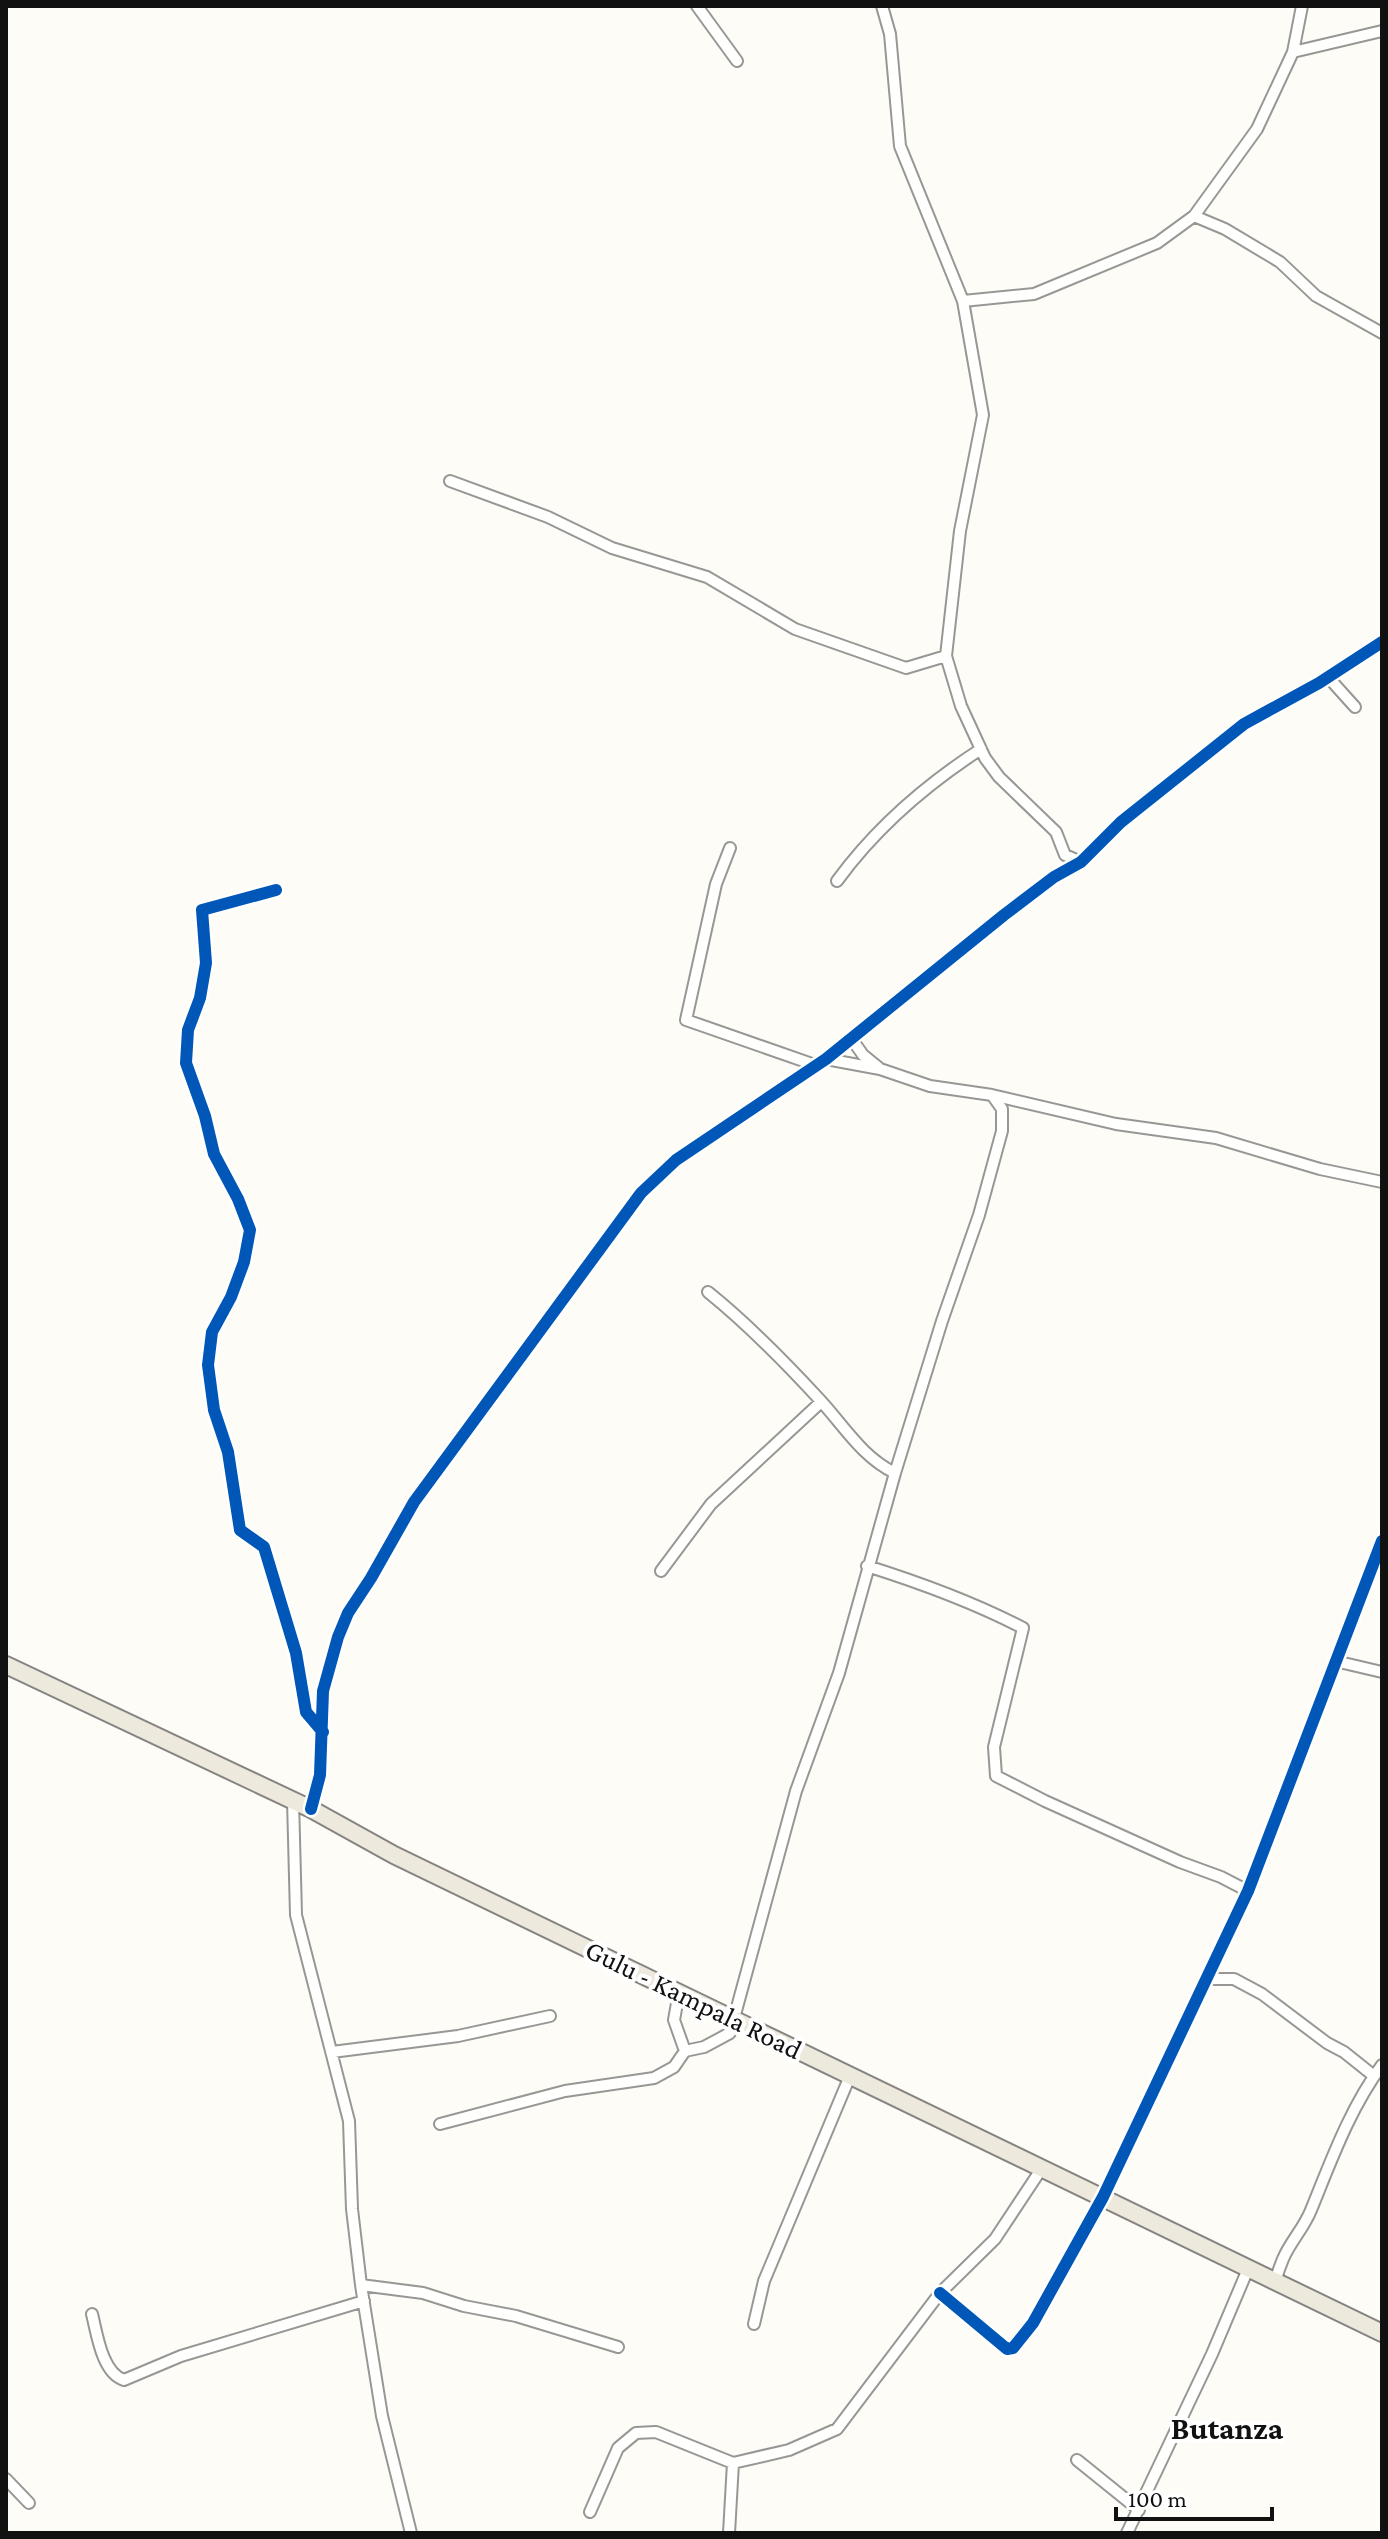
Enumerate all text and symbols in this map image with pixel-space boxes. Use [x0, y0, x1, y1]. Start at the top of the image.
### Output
street label: Gulu - Kampala Road [581, 1934, 807, 2065]
district label: Butanza [1171, 2410, 1284, 2446]
scale bar [1116, 2471, 1272, 2521]
text: 100 m [1128, 2485, 1187, 2512]

